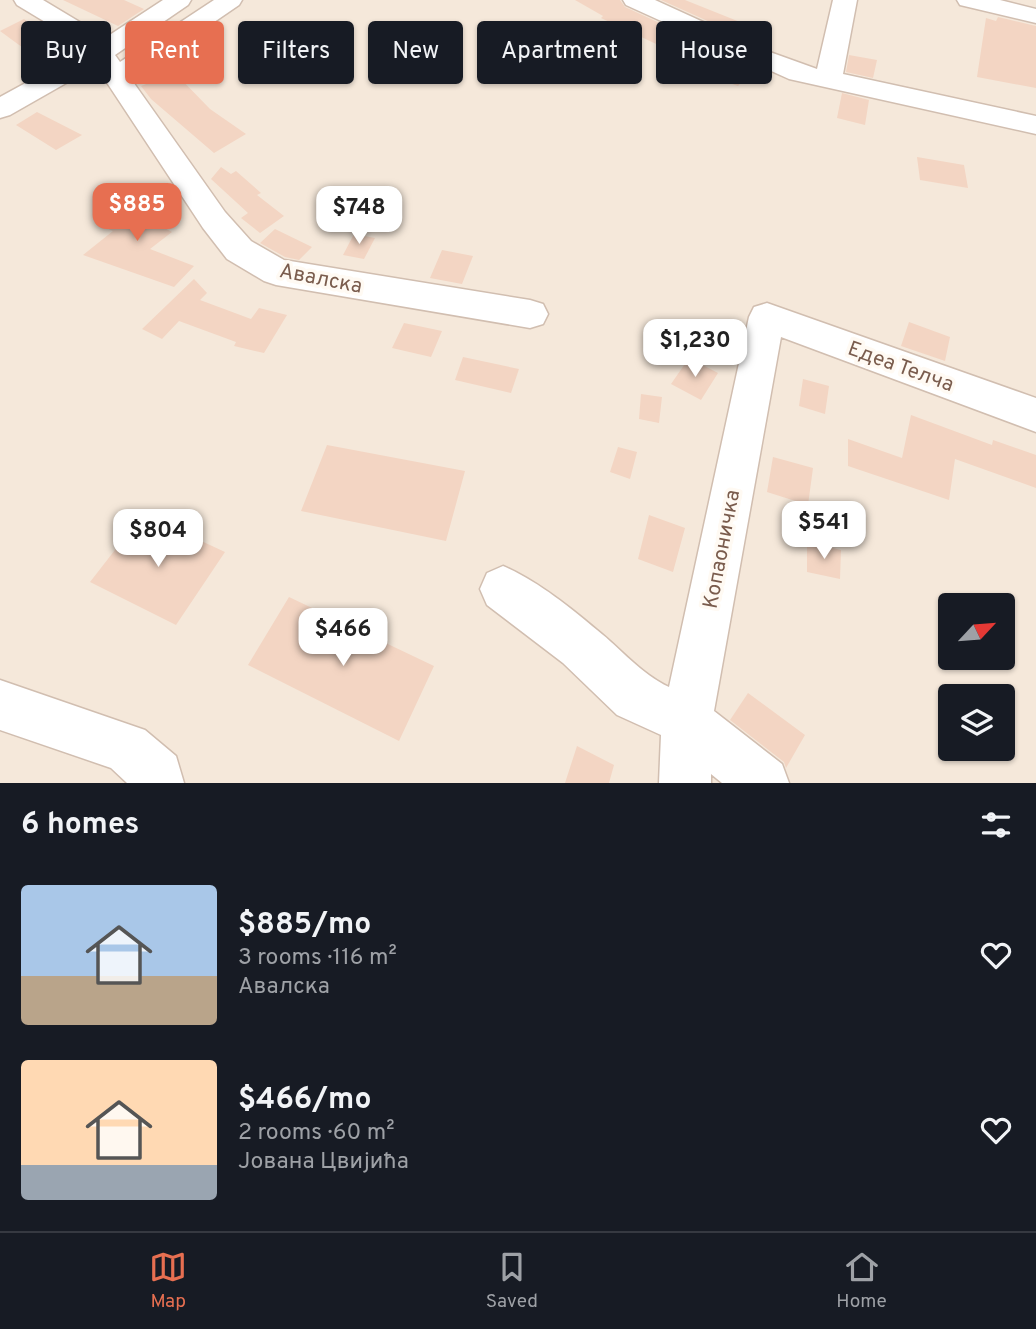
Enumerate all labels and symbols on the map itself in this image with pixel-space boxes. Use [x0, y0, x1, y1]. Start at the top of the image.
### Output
pin: $885 [96, 184, 178, 243]
pin: $748 [318, 187, 400, 246]
street label: Авалска [277, 258, 364, 301]
pin: $1,230 [638, 320, 752, 379]
street label: Едеа Телча [844, 336, 957, 399]
street label: Копаоничка [698, 488, 747, 611]
pin: $541 [783, 502, 865, 561]
pin: $804 [117, 510, 199, 569]
north arrow [938, 593, 1015, 670]
pin: $466 [302, 608, 384, 668]

